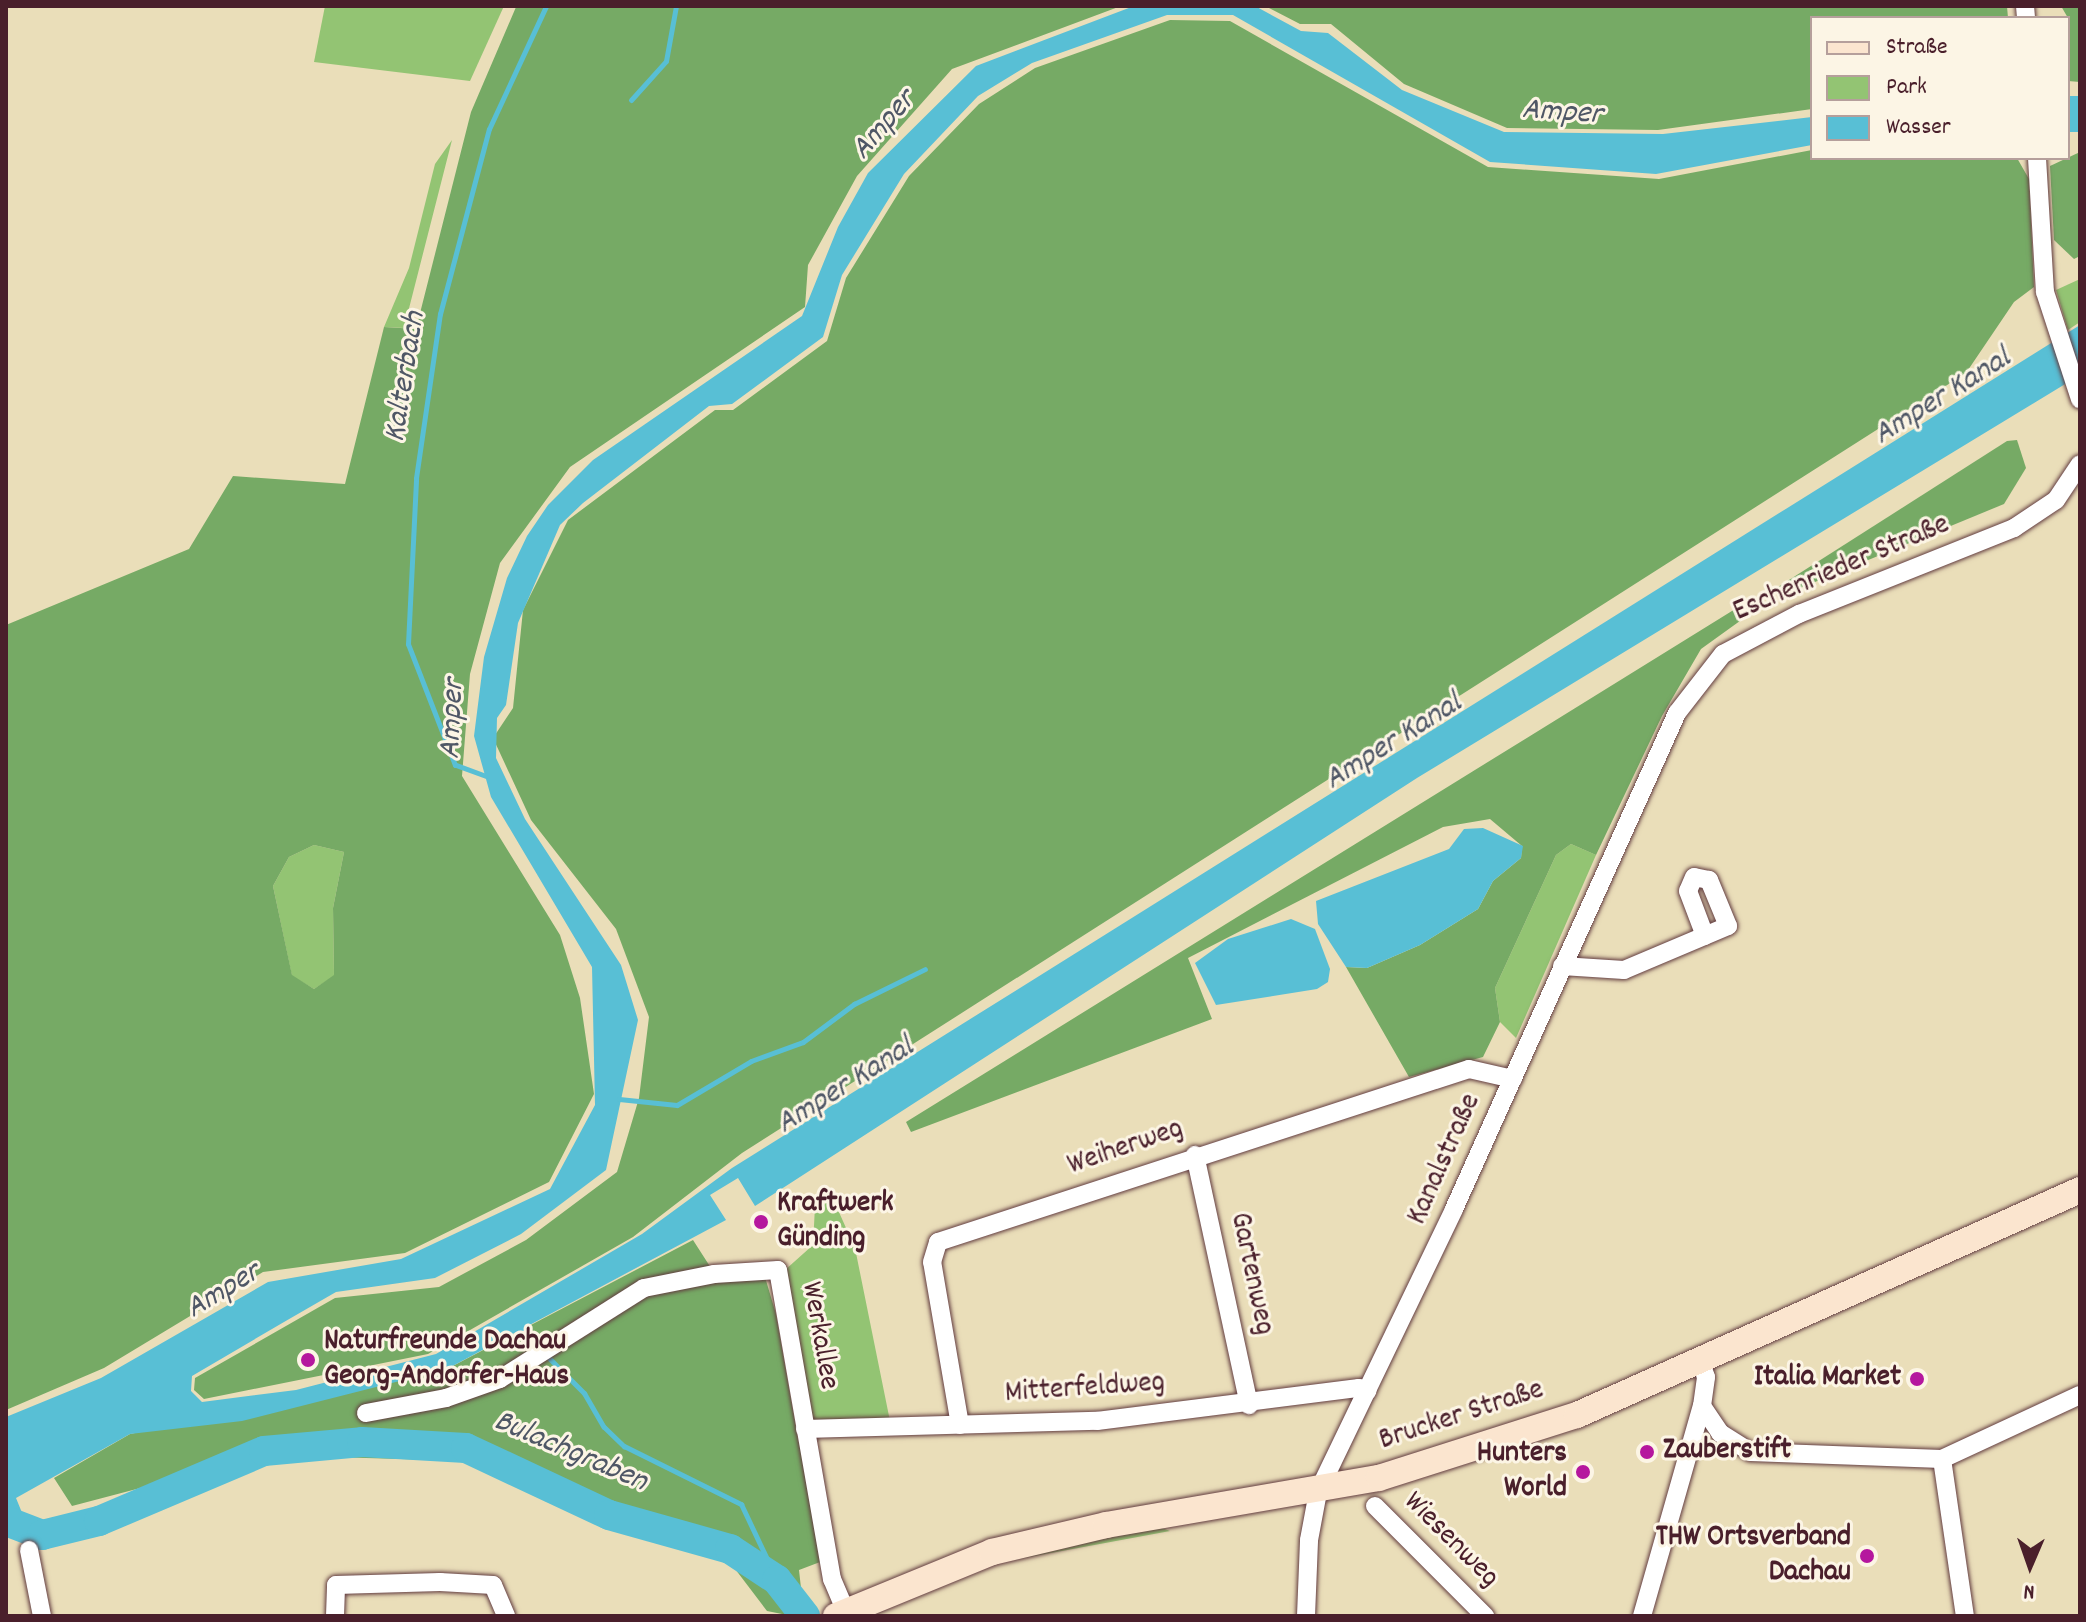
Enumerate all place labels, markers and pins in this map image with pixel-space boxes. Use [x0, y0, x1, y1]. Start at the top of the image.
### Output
place label: Kraftwerk Günding [777, 1187, 894, 1258]
marker: Kraftwerk Günding [752, 1213, 770, 1231]
place label: Naturfreunde Dachau Georg-Andorfer-Haus [324, 1325, 569, 1396]
marker: Naturfreunde Dachau Georg-Andorfer-Haus [299, 1351, 317, 1369]
place label: Italia Market [1754, 1361, 1901, 1397]
marker: Italia Market [1908, 1370, 1926, 1388]
place label: Zauberstift [1663, 1434, 1791, 1470]
place label: Hunters World [1477, 1437, 1567, 1508]
marker: Zauberstift [1638, 1443, 1656, 1461]
marker: Hunters World [1574, 1463, 1592, 1481]
place label: THW Ortsverband Dachau [1656, 1521, 1851, 1592]
marker: THW Ortsverband Dachau [1858, 1547, 1876, 1565]

